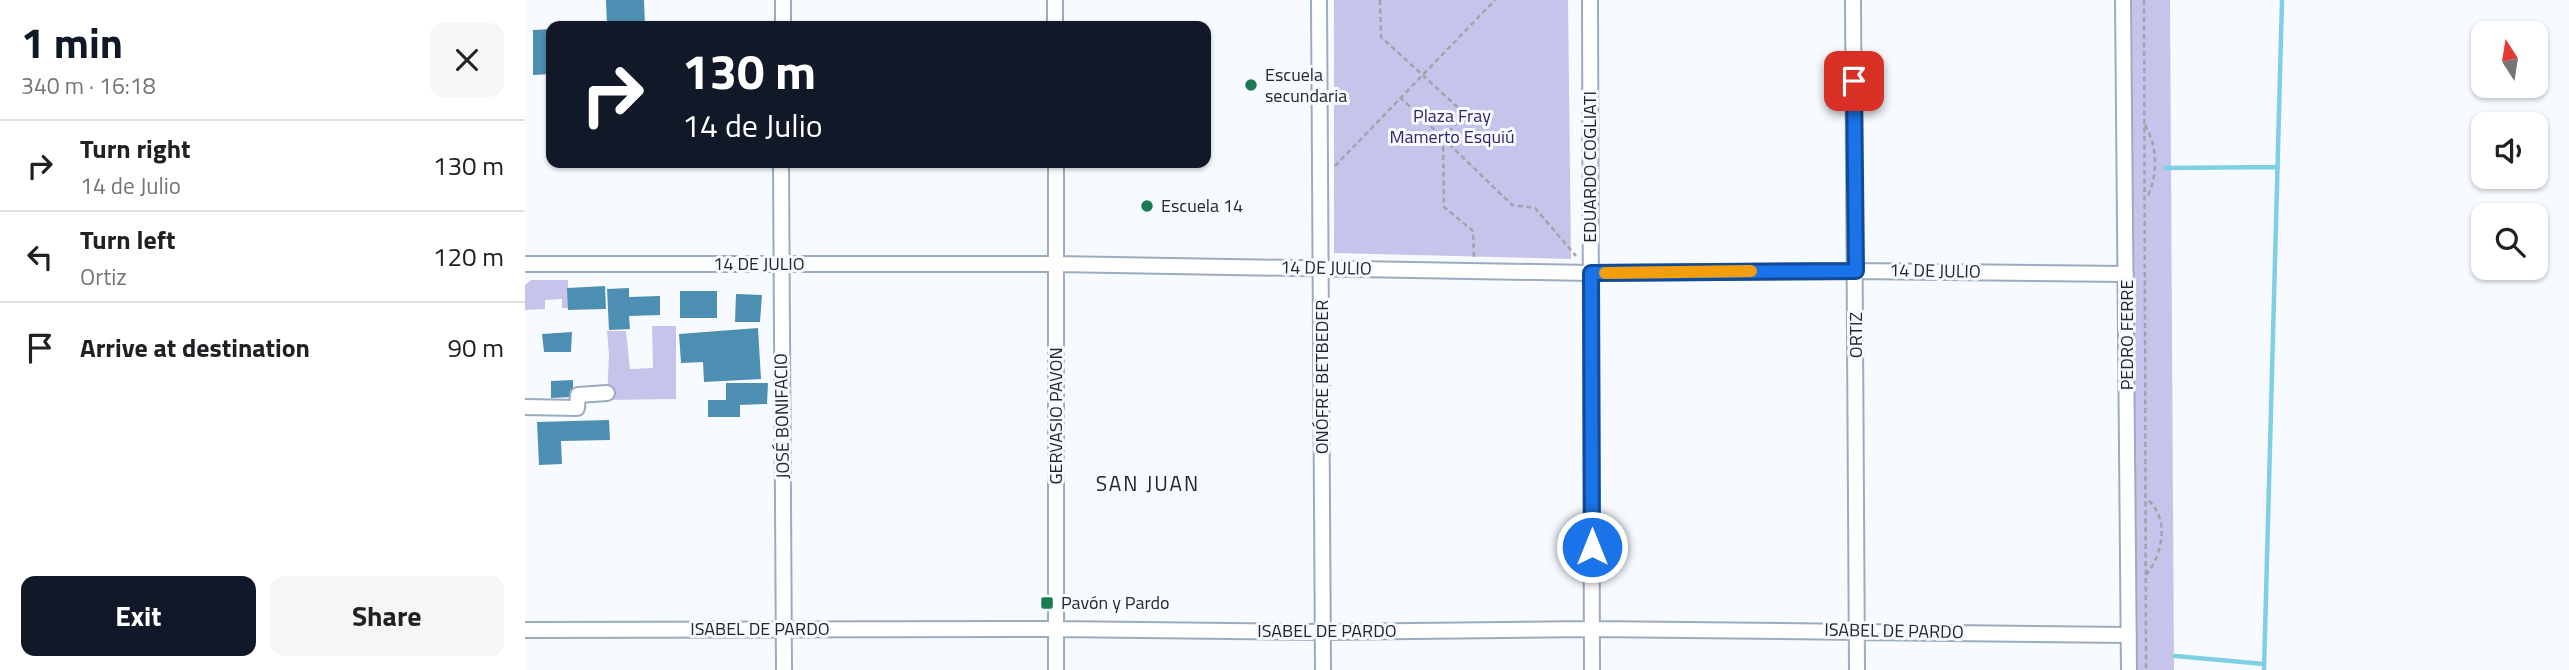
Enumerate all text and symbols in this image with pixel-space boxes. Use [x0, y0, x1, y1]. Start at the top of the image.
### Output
text: 1 min [21, 10, 123, 74]
north arrow [2471, 21, 2548, 98]
map controls [2471, 21, 2548, 280]
button: close [430, 23, 504, 97]
text: 130 m [682, 33, 816, 108]
icon: right [567, 49, 658, 140]
pin [1824, 51, 1884, 111]
place label: Escuela secundaria [1265, 61, 1347, 109]
icon: arrive [1835, 62, 1873, 100]
text: 340 m · 16:18 [21, 68, 156, 103]
marker: Escuela secundaria [1243, 77, 1259, 93]
street label: EDUARDO COGLIATI [1576, 91, 1603, 243]
text: 14 de Julio [682, 101, 823, 149]
park label: Plaza Fray Mamerto Esquiú [1389, 102, 1515, 150]
button: sound [2471, 112, 2548, 189]
text: Turn right [80, 129, 191, 168]
text: 130 m [433, 146, 504, 185]
icon: right [21, 147, 59, 185]
text: 14 de Julio [80, 168, 181, 203]
place label: Escuela 14 [1161, 192, 1243, 219]
marker: Escuela 14 [1139, 198, 1155, 214]
button: search [2471, 203, 2548, 280]
text: Turn left [80, 220, 175, 259]
text: 120 m [433, 237, 504, 276]
icon: left [21, 238, 59, 276]
street label: 14 DE JULIO [713, 250, 805, 277]
street label: 14 DE JULIO [1280, 253, 1372, 282]
street label: 14 DE JULIO [1889, 256, 1981, 285]
text: Ortiz [80, 259, 127, 294]
street label: PEDRO FERRE [2113, 280, 2140, 390]
street label: ONÓFRE BETBEDER [1308, 300, 1335, 454]
street label: ORTIZ [1842, 312, 1869, 358]
text: Arrive at destination [80, 328, 310, 367]
text: 90 m [447, 328, 504, 367]
icon: arrive [21, 329, 59, 367]
street label: GERVASIO PAVON [1042, 347, 1069, 485]
street label: JOSÉ BONIFACIO [767, 353, 796, 479]
district label: SAN JUAN [1096, 467, 1200, 499]
position arrow [1555, 510, 1629, 584]
button: Exit [21, 576, 256, 656]
button: Share [270, 576, 504, 656]
place label: Pavón y Pardo [1061, 589, 1169, 616]
marker: Pavón y Pardo [1039, 595, 1055, 611]
street label: ISABEL DE PARDO [690, 615, 830, 642]
street label: ISABEL DE PARDO [1824, 616, 1964, 645]
street label: ISABEL DE PARDO [1257, 617, 1397, 644]

